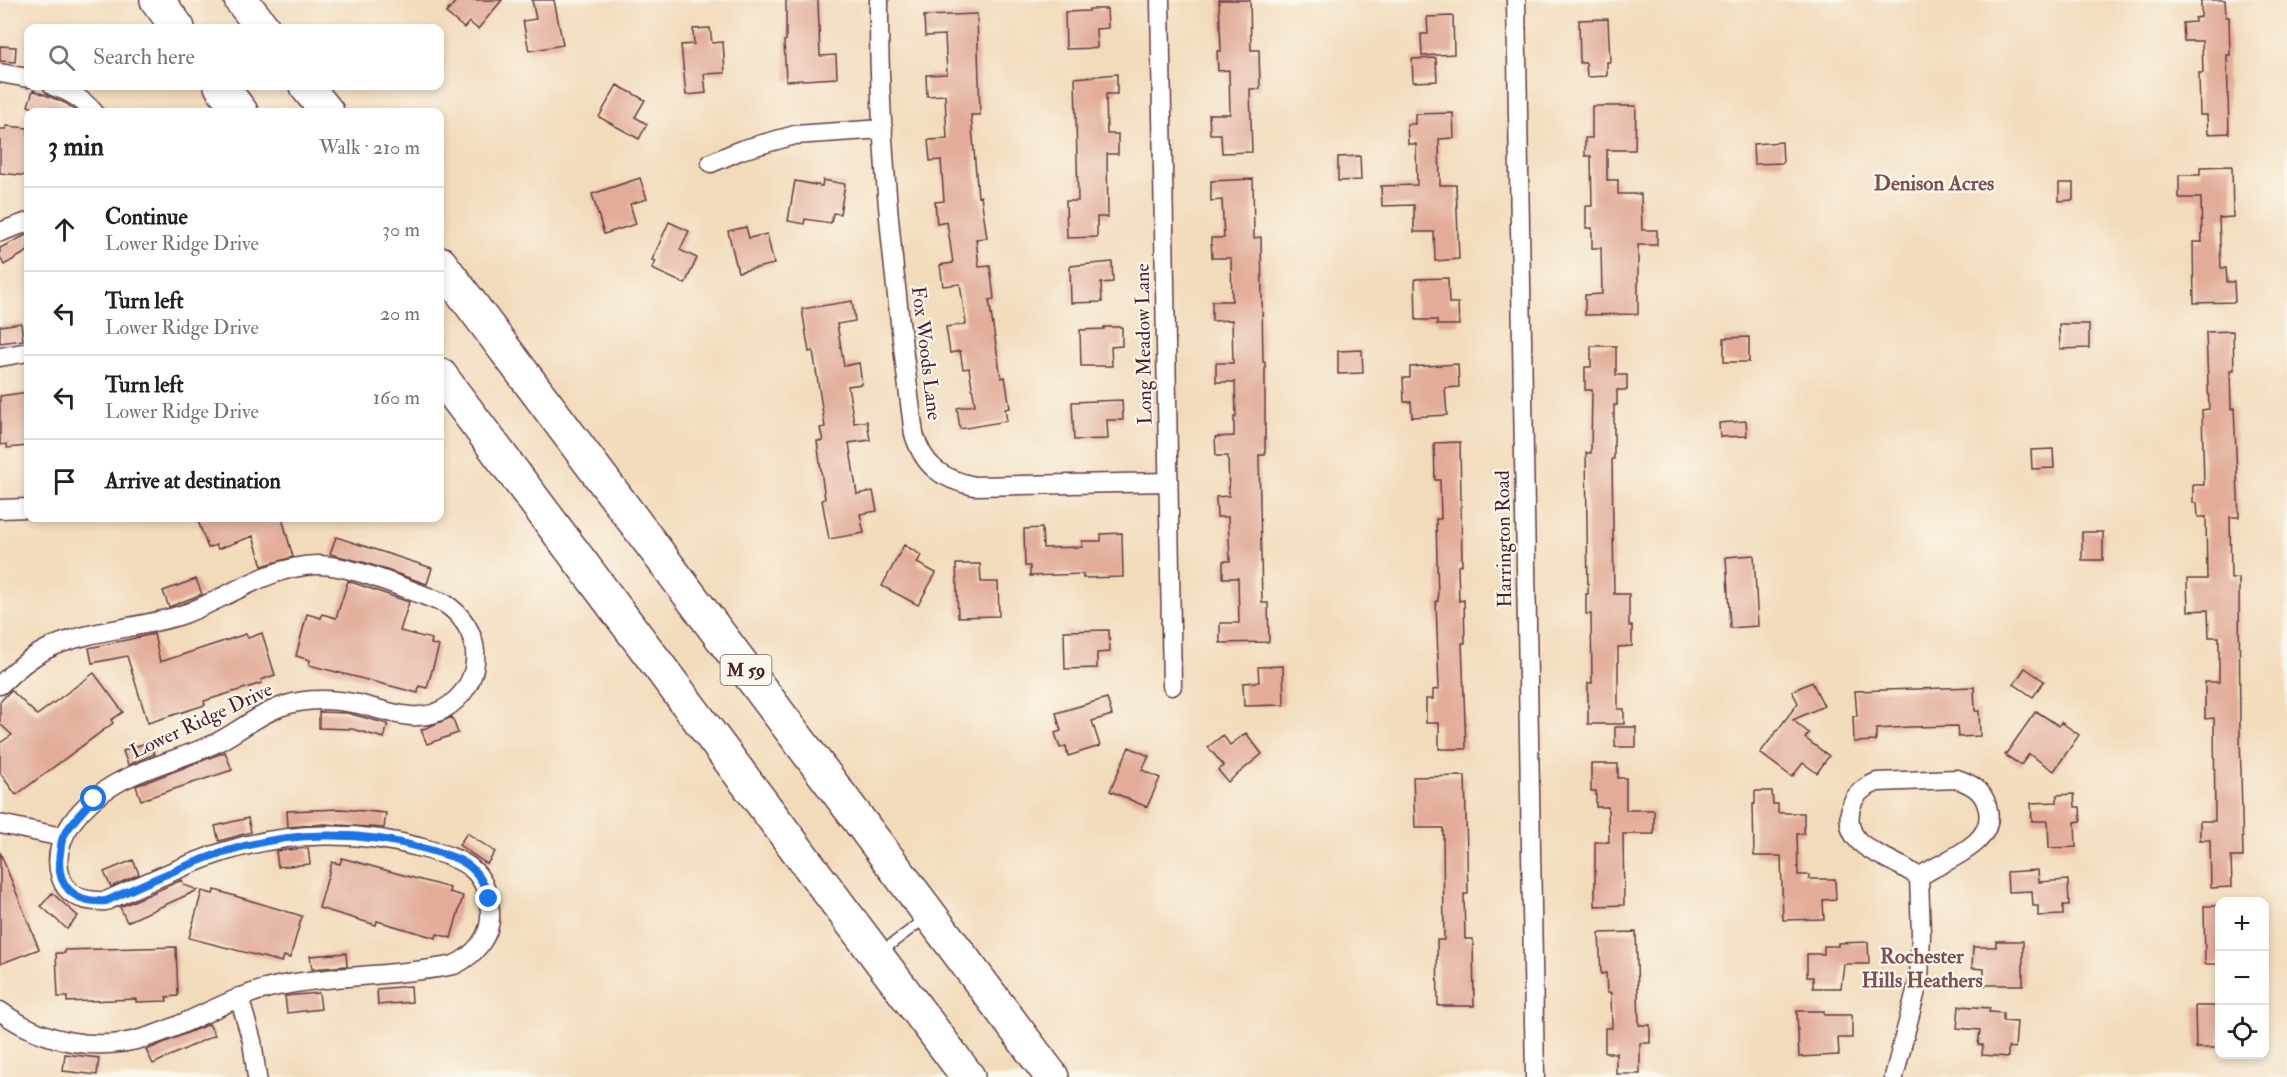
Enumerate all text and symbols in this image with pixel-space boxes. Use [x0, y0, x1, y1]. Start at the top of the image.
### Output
search box [24, 24, 444, 90]
icon: search [45, 41, 78, 74]
text: Search here [93, 43, 195, 71]
text: 3 min [48, 131, 104, 163]
text: Walk · 210 m [319, 135, 420, 160]
district label: Denison Acres [1874, 170, 1994, 197]
text: Continue [105, 203, 188, 231]
icon: ahead [48, 213, 81, 246]
text: 30 m [382, 217, 420, 242]
text: Lower Ridge Drive [105, 231, 259, 256]
street label: Long Meadow Lane [1130, 263, 1157, 425]
street label: Fox Woods Lane [906, 285, 947, 421]
text: Turn left [105, 287, 184, 315]
icon: left [48, 297, 81, 330]
text: 20 m [380, 301, 420, 326]
text: Lower Ridge Drive [105, 315, 259, 340]
text: Turn left [105, 371, 184, 399]
icon: left [48, 381, 81, 414]
text: 160 m [373, 385, 420, 410]
text: Lower Ridge Drive [105, 399, 259, 424]
icon: arrive [48, 465, 81, 498]
text: Arrive at destination [105, 467, 281, 495]
street label: Harrington Road [1490, 470, 1517, 608]
road number: M 59 [720, 655, 771, 685]
street label: Lower Ridge Drive [126, 677, 276, 764]
route start [80, 785, 106, 811]
route end [475, 885, 501, 911]
map controls [2215, 897, 2269, 1059]
button: + [2215, 897, 2269, 951]
district label: Rochester Hills Heathers [1861, 943, 1983, 994]
button: − [2215, 951, 2269, 1005]
button: locate [2215, 1005, 2269, 1059]

